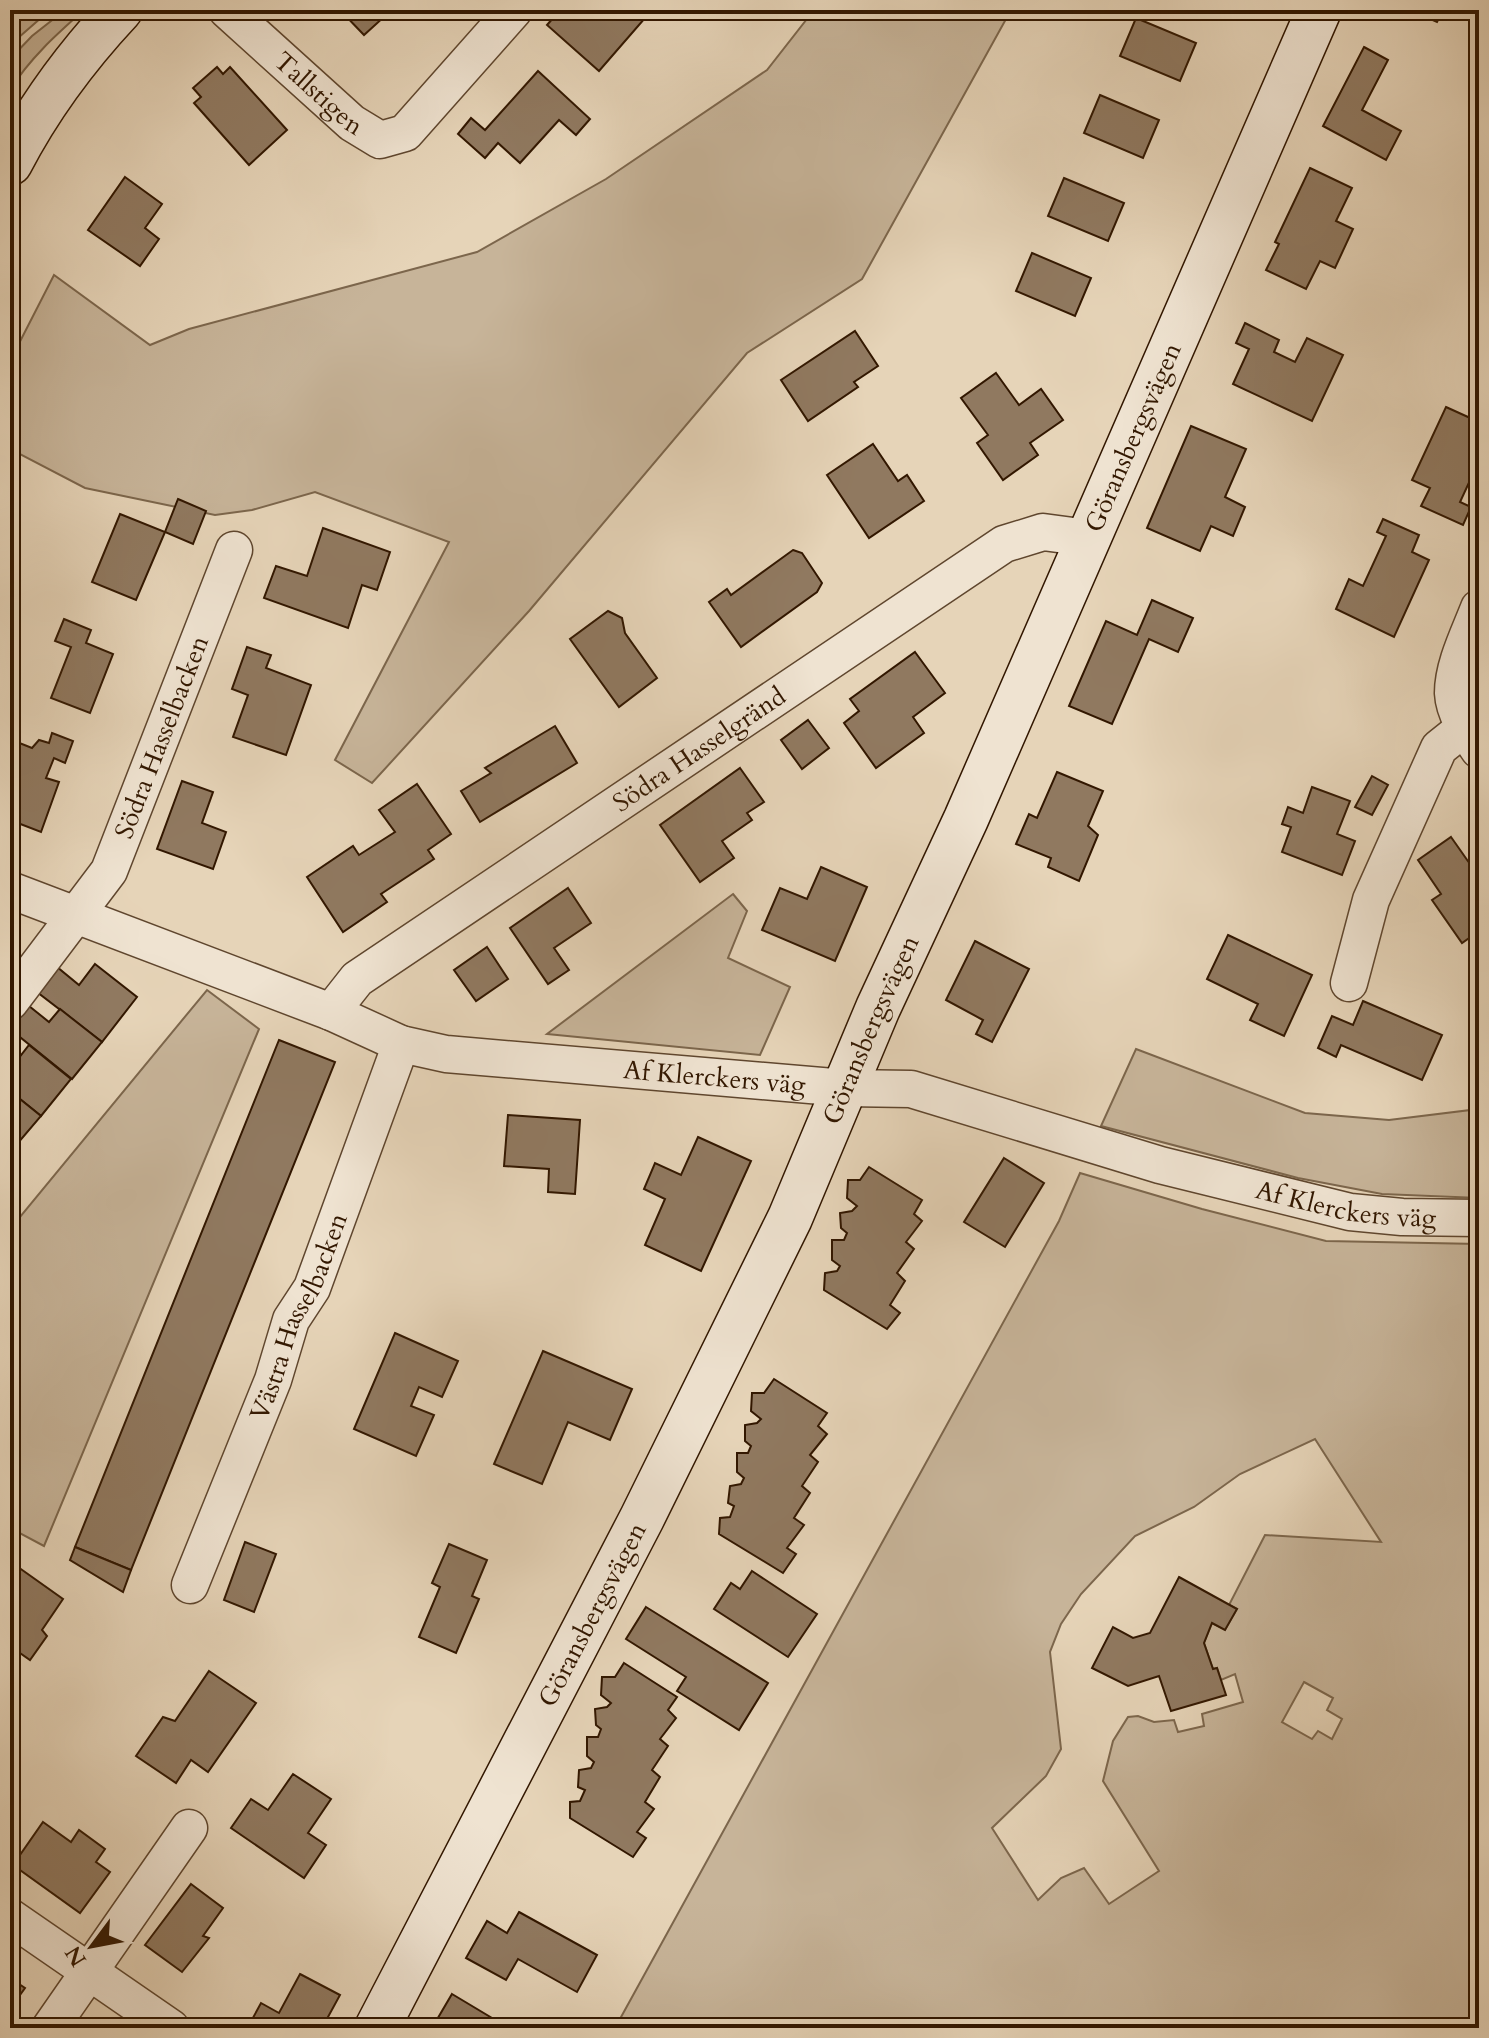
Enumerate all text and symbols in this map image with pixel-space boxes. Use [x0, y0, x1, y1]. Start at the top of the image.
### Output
street label: Tallstigen [267, 44, 370, 143]
street label: Göransbergsvägen [1076, 337, 1189, 537]
street label: Södra Hasselbacken [106, 630, 217, 844]
street label: Södra Hasselgränd [605, 678, 792, 820]
street label: Göransbergsvägen [814, 929, 927, 1130]
street label: Af Klerckers väg [622, 1052, 807, 1102]
street label: Af Klerckers väg [1252, 1172, 1437, 1235]
street label: Västra Hasselbacken [241, 1208, 355, 1425]
street label: Göransbergsvägen [529, 1516, 654, 1713]
north arrow [52, 1906, 132, 1986]
text: N [58, 1940, 94, 1972]

